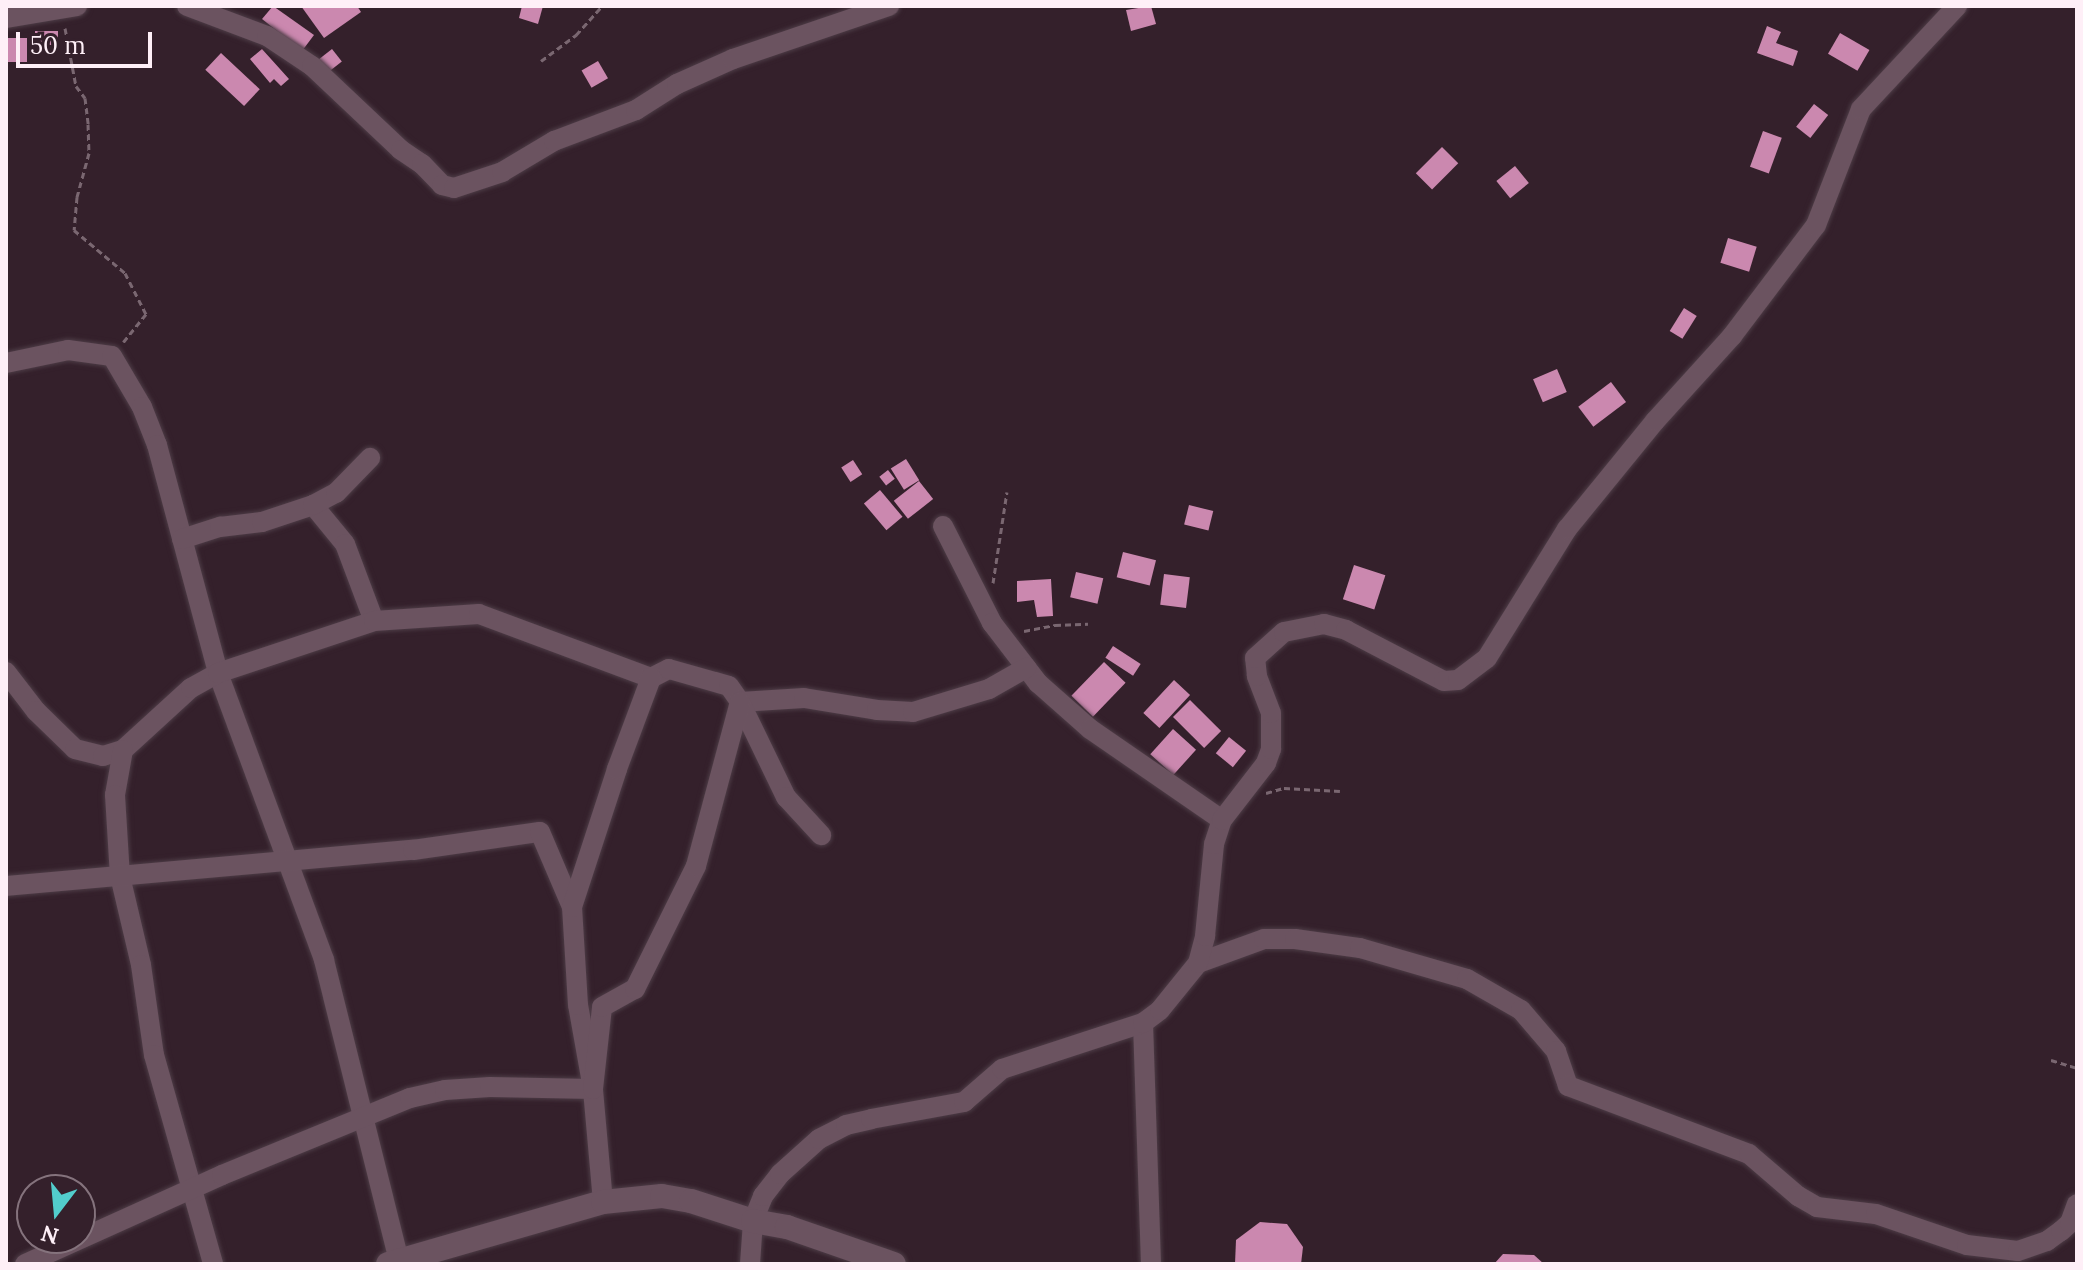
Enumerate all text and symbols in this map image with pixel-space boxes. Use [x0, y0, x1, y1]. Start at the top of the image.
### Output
scale bar [20, 16, 156, 66]
text: 50 m [30, 30, 86, 61]
north arrow [16, 1174, 96, 1254]
text: N [38, 1219, 62, 1251]

